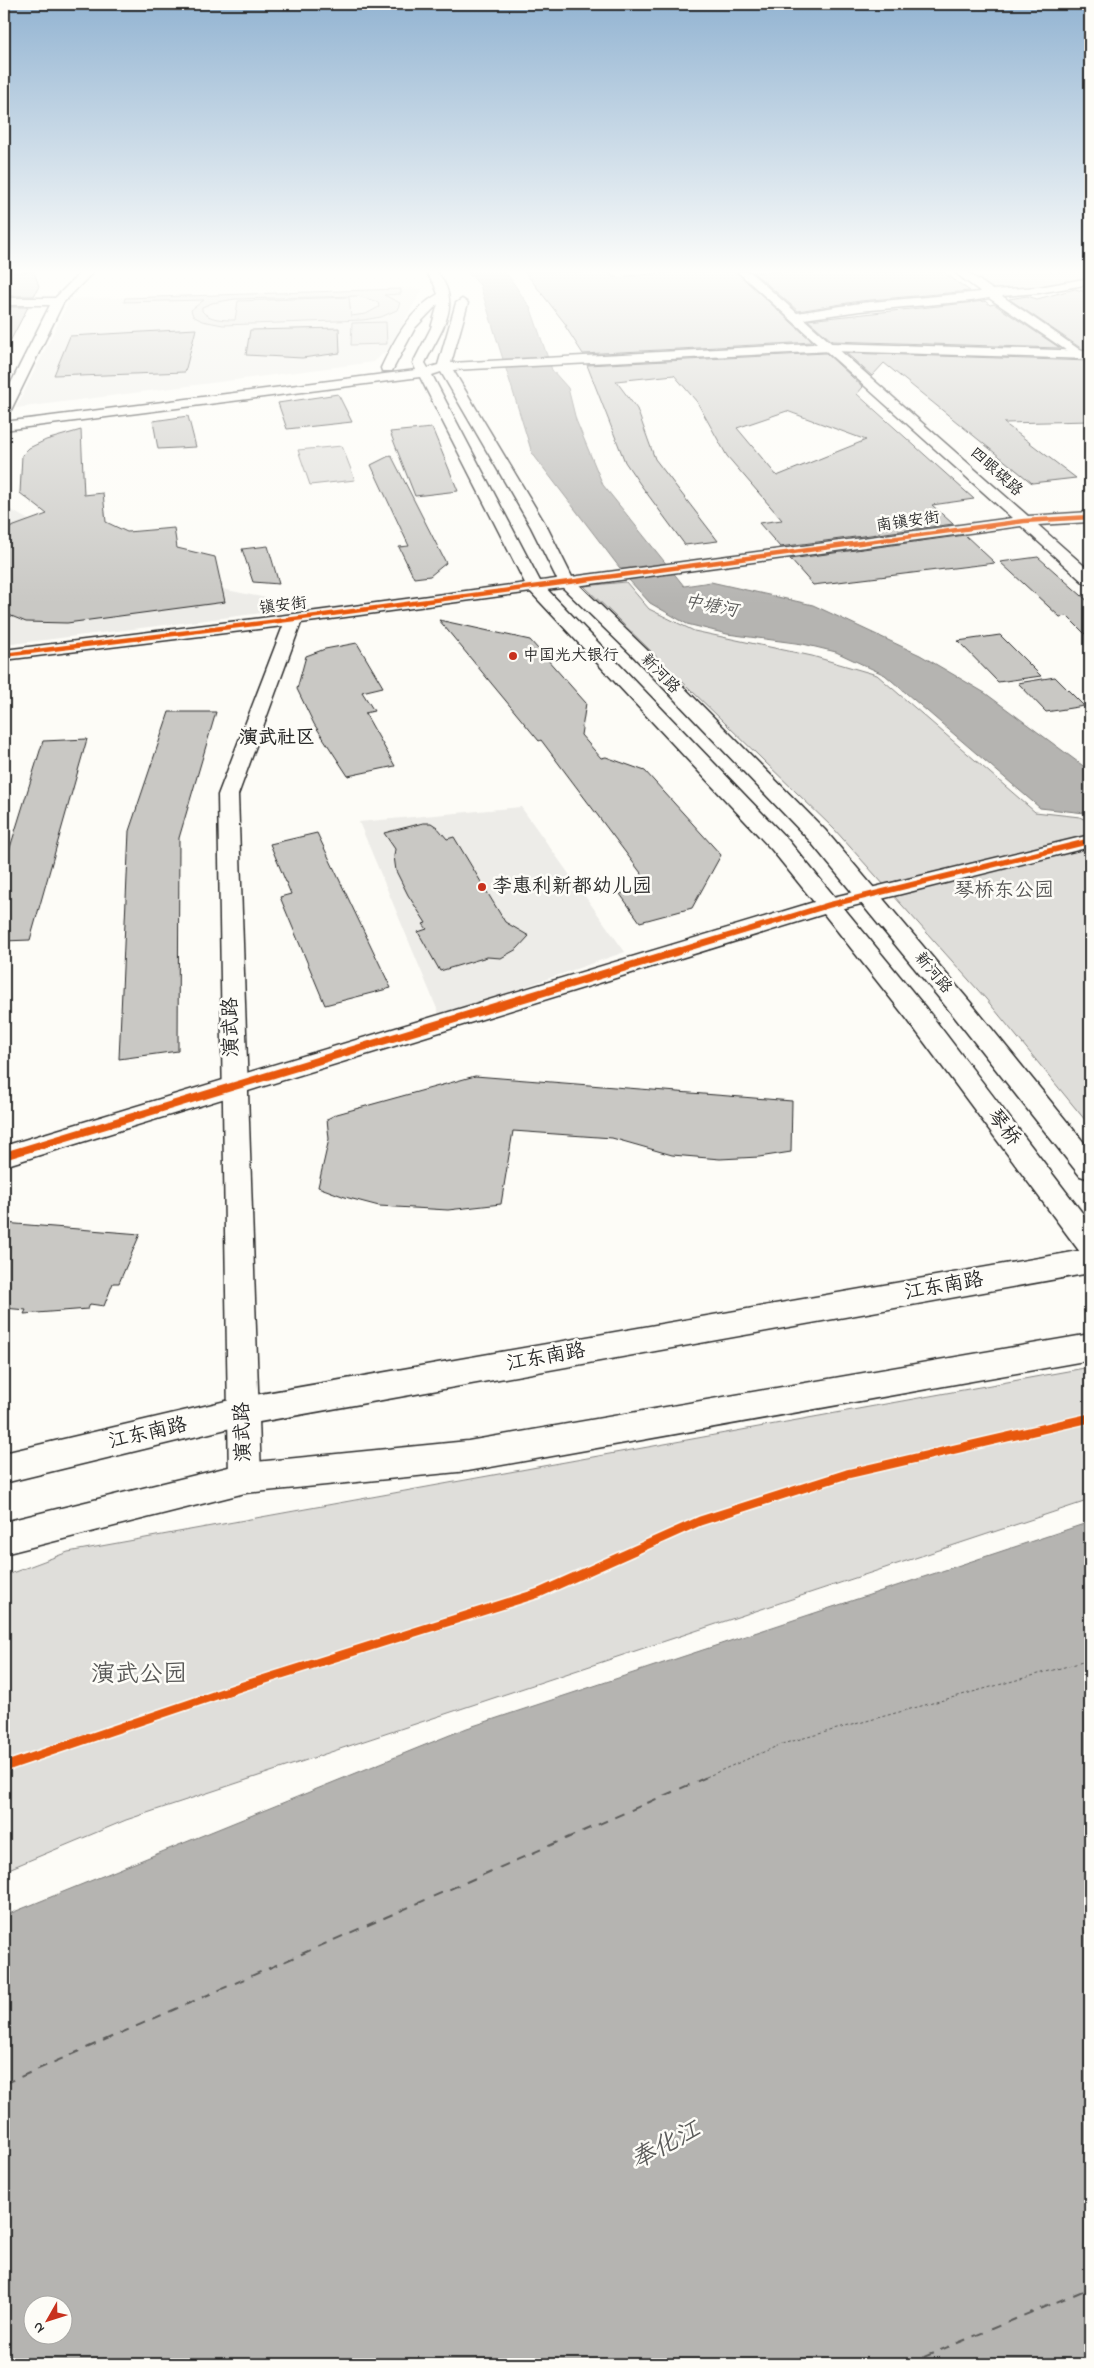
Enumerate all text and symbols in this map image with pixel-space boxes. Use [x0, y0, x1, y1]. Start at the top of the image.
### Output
street label: 四眼碶路 [964, 442, 1028, 502]
street label: 南镇安街 [875, 506, 941, 538]
water label: 中塘河 [682, 589, 743, 625]
street label: 镇安街 [258, 591, 308, 621]
place label: 中国光大银行 [523, 644, 619, 668]
street label: 新河路 [635, 648, 685, 700]
marker: 中国光大银行 [507, 650, 519, 662]
district label: 演武社区 [239, 725, 315, 752]
place label: 李惠利新都幼儿园 [492, 873, 652, 902]
park label: 琴桥东公园 [954, 877, 1054, 906]
marker: 李惠利新都幼儿园 [476, 881, 488, 893]
street label: 新河路 [908, 947, 958, 999]
street label: 演武路 [217, 996, 247, 1057]
street label: 琴桥 [979, 1103, 1027, 1153]
street label: 江东南路 [902, 1266, 987, 1308]
street label: 江东南路 [504, 1337, 589, 1379]
street label: 演武路 [228, 1401, 260, 1462]
street label: 江东南路 [106, 1411, 191, 1457]
park label: 演武公园 [91, 1658, 187, 1693]
water label: 奉化江 [624, 2112, 708, 2180]
north arrow [22, 2296, 72, 2346]
text: N [28, 2317, 50, 2338]

